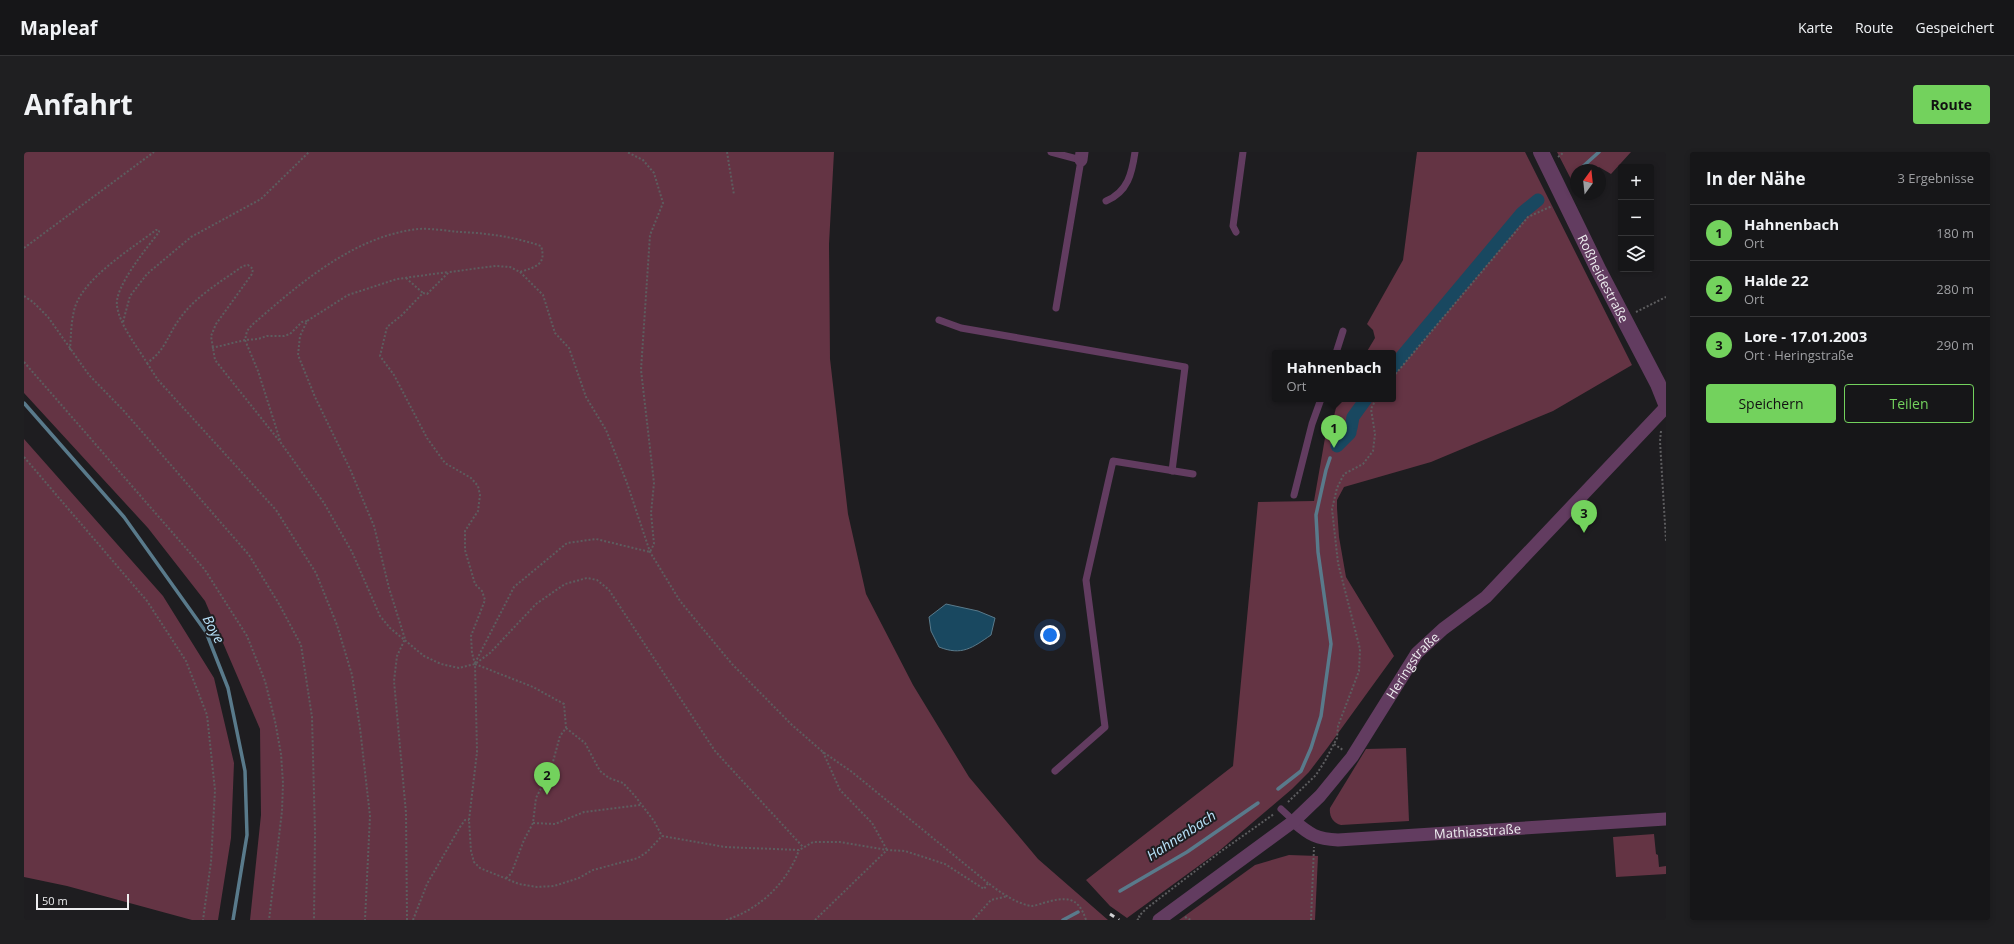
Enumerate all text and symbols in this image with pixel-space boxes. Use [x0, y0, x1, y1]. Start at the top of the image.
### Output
text: Mapleaf [20, 15, 97, 41]
text: Karte [1798, 18, 1833, 37]
text: Route [1855, 18, 1893, 37]
text: Gespeichert [1915, 18, 1994, 37]
text: Anfahrt [24, 85, 133, 123]
button: Route [1913, 85, 1990, 124]
north arrow [1570, 164, 1606, 200]
map controls [1618, 164, 1654, 272]
button: + [1618, 164, 1654, 200]
text: In der Nähe [1706, 167, 1805, 190]
text: 3 Ergebnisse [1897, 169, 1974, 187]
button: − [1618, 200, 1654, 236]
text: Hahnenbach [1744, 214, 1839, 234]
text: 1 [1715, 224, 1723, 242]
text: 180 m [1936, 224, 1974, 242]
street label: Roßheidestraße [1574, 231, 1633, 326]
text: Ort [1744, 234, 1764, 252]
button: layers [1618, 236, 1654, 272]
text: Halde 22 [1744, 270, 1809, 290]
text: 2 [1715, 280, 1723, 298]
text: 280 m [1936, 280, 1974, 298]
text: Ort [1744, 290, 1764, 308]
text: Lore - 17.01.2003 [1744, 326, 1867, 346]
text: 3 [1715, 336, 1723, 354]
text: 290 m [1936, 336, 1974, 354]
text: Ort · Heringstraße [1744, 346, 1854, 364]
popup [1272, 350, 1396, 402]
text: Hahnenbach [1286, 357, 1382, 377]
text: Ort [1286, 377, 1307, 395]
button: Speichern [1706, 384, 1836, 423]
button: Teilen [1844, 384, 1974, 423]
pin: 1 [1321, 415, 1347, 448]
pin: 3 [1571, 500, 1597, 533]
water label: Boye [199, 611, 229, 647]
your location [1040, 625, 1060, 645]
street label: Heringstraße [1382, 628, 1443, 702]
pin: 2 [534, 762, 560, 795]
water label: Hahnenbach [1143, 806, 1219, 864]
street label: Mathiasstraße [1433, 819, 1522, 843]
scale bar [36, 892, 129, 911]
text: 50 m [42, 893, 68, 908]

